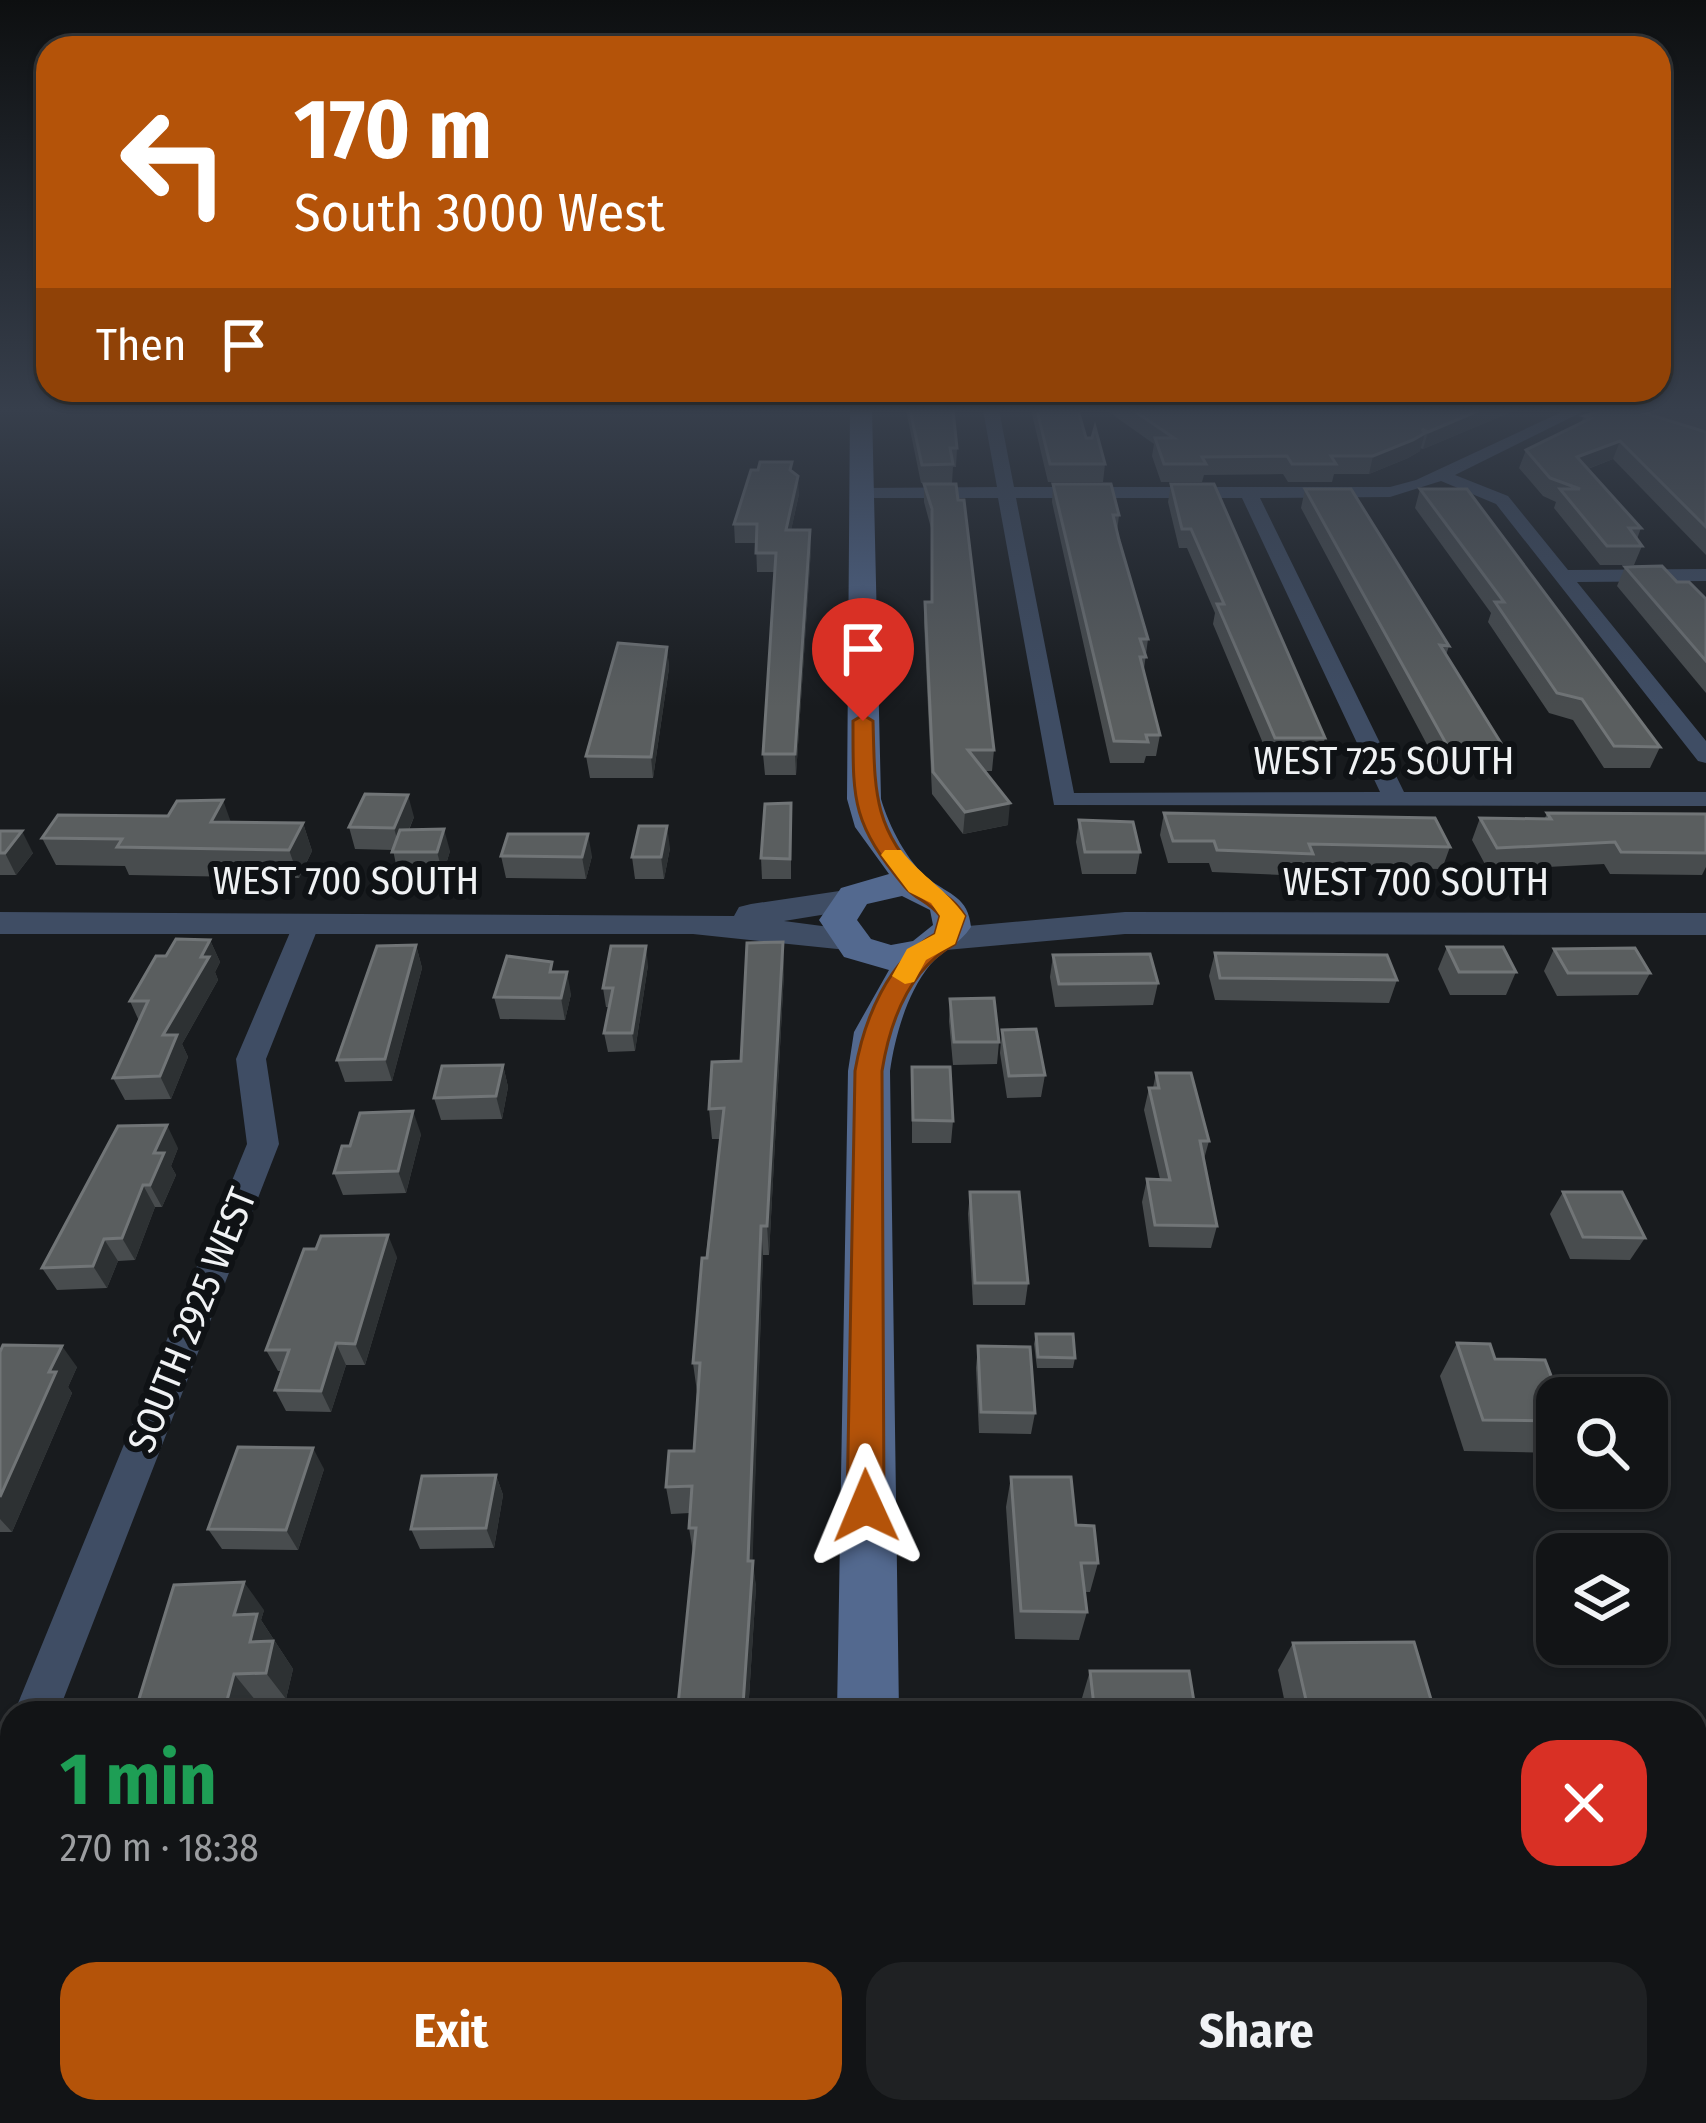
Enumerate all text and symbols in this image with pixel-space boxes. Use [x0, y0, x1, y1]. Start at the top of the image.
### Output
text: 170 m [294, 79, 492, 180]
icon: left [96, 84, 252, 240]
text: South 3000 West [294, 181, 665, 245]
icon: arrive [211, 312, 277, 378]
text: Then [96, 318, 187, 372]
pin [812, 598, 914, 721]
icon: arrive [830, 616, 896, 682]
street label: WEST 725 SOUTH [1254, 738, 1514, 784]
street label: WEST 700 SOUTH [213, 858, 479, 904]
street label: WEST 700 SOUTH [1283, 859, 1549, 905]
street label: SOUTH 2925 WEST [118, 1181, 266, 1459]
map controls [1536, 1377, 1668, 1665]
button: search [1536, 1377, 1668, 1509]
position arrow [803, 1443, 929, 1569]
button: layers [1536, 1533, 1668, 1665]
text: 1 min [60, 1737, 217, 1823]
button: close [1521, 1740, 1647, 1866]
text: 270 m · 18:38 [60, 1825, 259, 1871]
button: Exit [60, 1962, 842, 2100]
button: Share [866, 1962, 1647, 2100]

